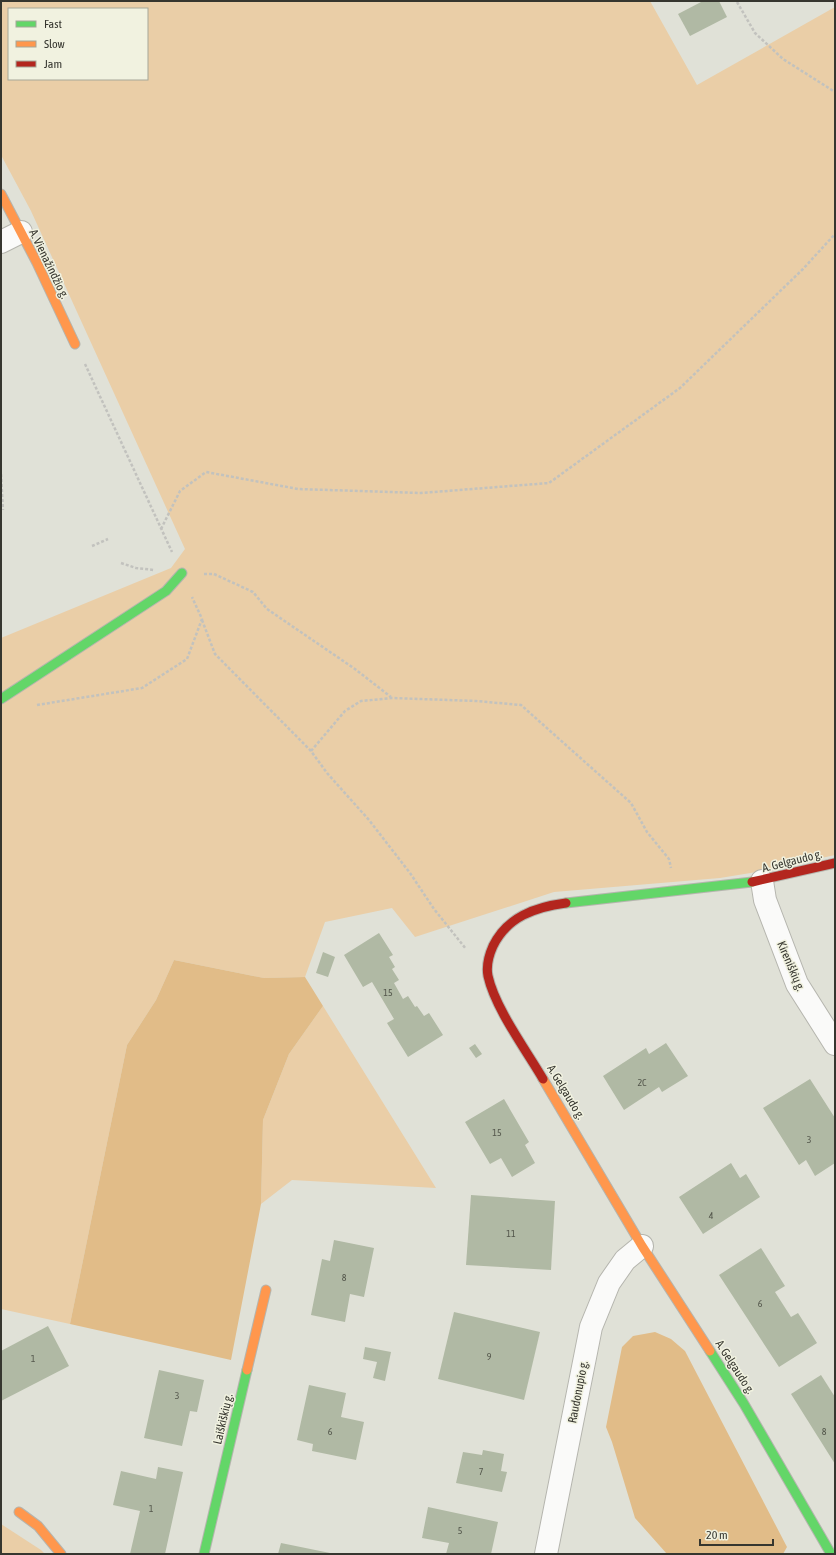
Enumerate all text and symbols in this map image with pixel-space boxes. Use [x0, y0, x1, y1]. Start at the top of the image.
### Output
legend [8, 8, 148, 80]
text: Fast [44, 17, 62, 31]
text: Slow [44, 37, 65, 51]
text: Jam [44, 57, 62, 71]
street label: A. Vienažindžio g. [26, 227, 72, 301]
street label: A. Gelgaudo g. [761, 847, 823, 875]
street label: Kireniškių g. [774, 939, 808, 993]
house number: 15 [383, 987, 393, 998]
street label: A. Gelgaudo g. [544, 1062, 588, 1122]
house number: 2C [637, 1077, 647, 1088]
house number: 15 [492, 1127, 502, 1138]
house number: 3 [807, 1134, 812, 1145]
house number: 4 [709, 1210, 714, 1221]
house number: 11 [506, 1228, 516, 1239]
house number: 8 [342, 1272, 347, 1283]
house number: 6 [758, 1298, 763, 1309]
street label: A. Gelgaudo g. [713, 1338, 757, 1396]
house number: 9 [487, 1351, 492, 1362]
house number: 1 [31, 1353, 36, 1364]
street label: Raudonupio g. [565, 1360, 591, 1424]
house number: 3 [175, 1390, 180, 1401]
street label: Laiškiškių g. [210, 1392, 236, 1446]
house number: 6 [328, 1426, 333, 1437]
house number: 8 [822, 1426, 827, 1437]
house number: 7 [479, 1466, 484, 1477]
house number: 1 [149, 1503, 154, 1514]
scale bar [700, 1521, 773, 1547]
house number: 5 [458, 1525, 463, 1536]
text: 20 m [706, 1528, 728, 1542]

